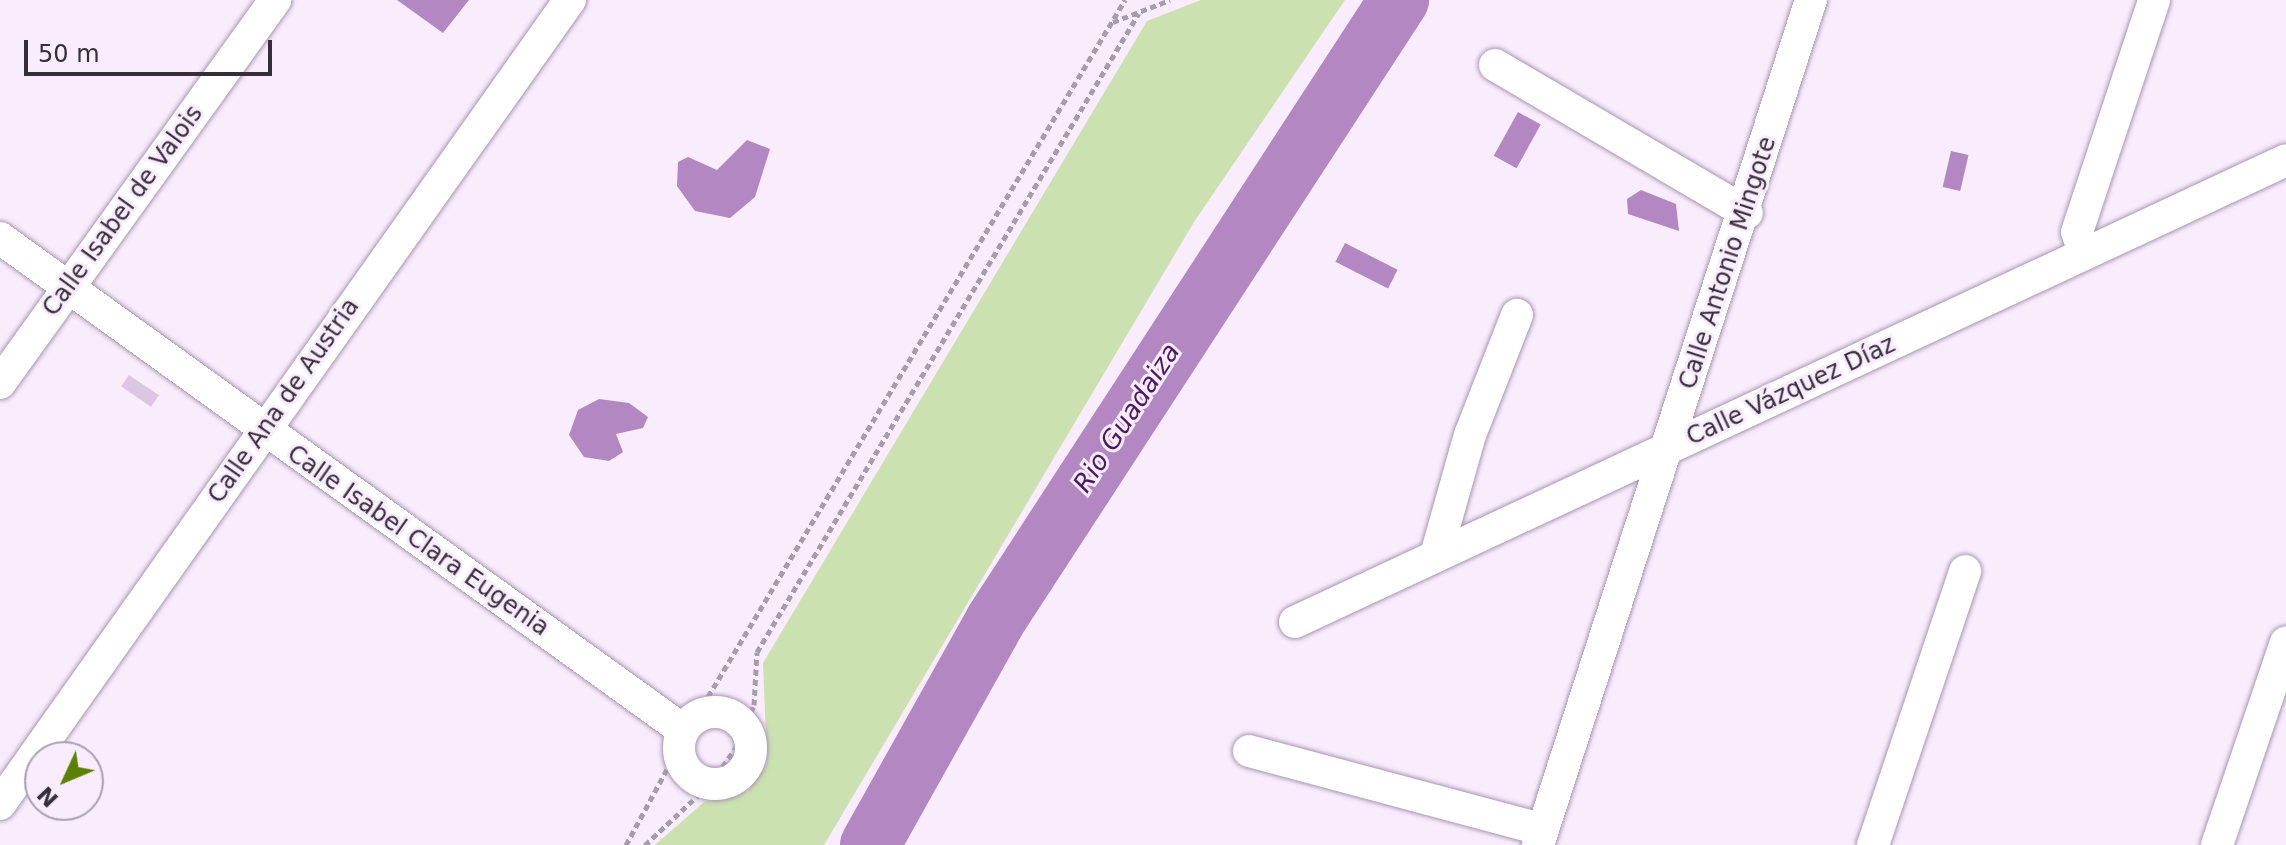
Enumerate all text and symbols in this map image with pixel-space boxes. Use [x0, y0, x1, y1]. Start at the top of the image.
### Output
scale bar [28, 24, 276, 74]
text: 50 m [38, 40, 100, 68]
street label: Calle Isabel de Valois [37, 100, 209, 322]
street label: Calle Antonio Mingote [1674, 133, 1782, 393]
street label: Calle Ana de Austria [202, 293, 366, 509]
street label: Calle Vázquez Díaz [1682, 330, 1900, 452]
water label: Rio Guadaiza [1067, 338, 1187, 498]
street label: Calle Isabel Clara Eugenia [282, 439, 554, 643]
north arrow [24, 741, 104, 821]
text: N [32, 781, 63, 812]

